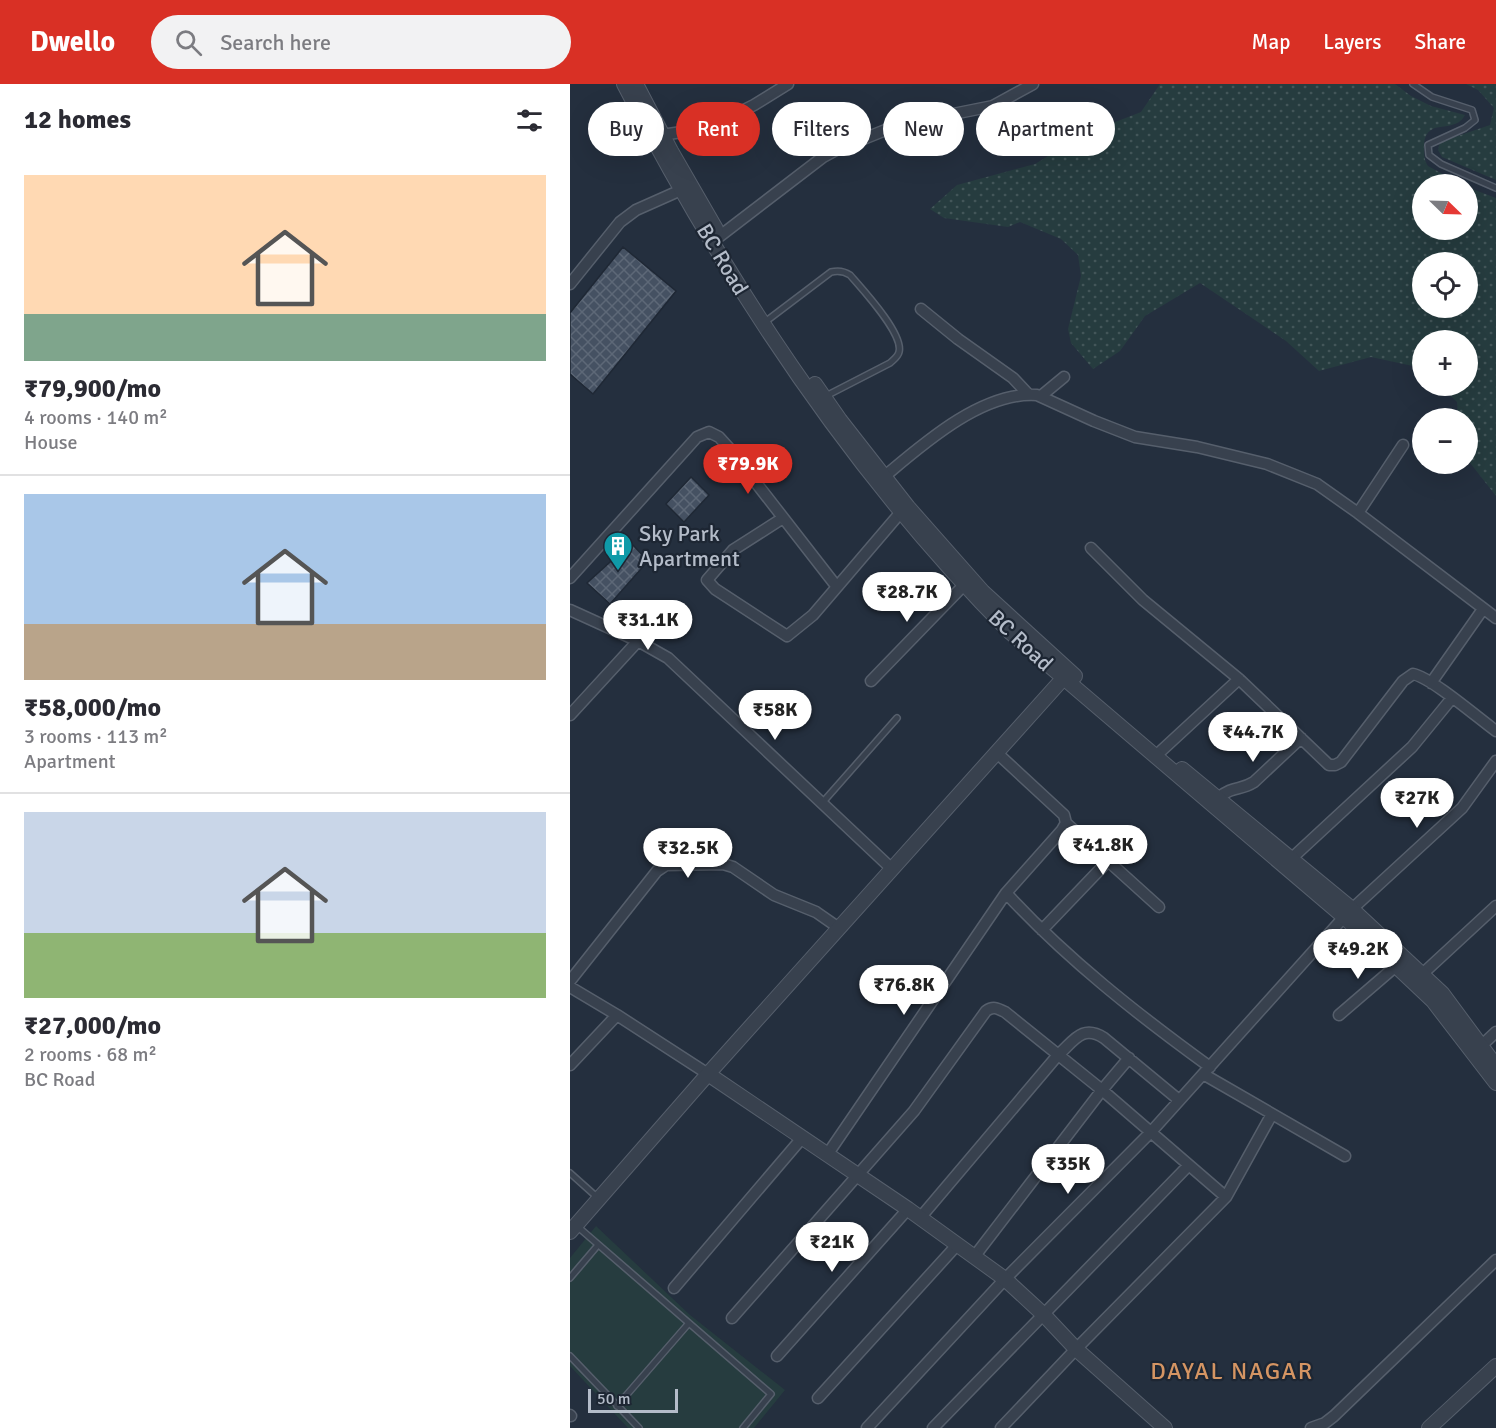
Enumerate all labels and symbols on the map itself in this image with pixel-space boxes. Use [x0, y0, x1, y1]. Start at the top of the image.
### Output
north arrow [1412, 174, 1478, 240]
street label: BC Road [691, 219, 754, 300]
pin: ₹79.9K [699, 444, 797, 495]
place label: Sky Park Apartment [639, 520, 740, 572]
building icon: Sky Park Apartment [602, 530, 634, 572]
pin: ₹28.7K [858, 572, 956, 623]
pin: ₹31.1K [599, 600, 697, 651]
street label: BC Road [983, 604, 1059, 677]
pin: ₹58K [739, 690, 811, 741]
pin: ₹44.7K [1204, 712, 1302, 763]
pin: ₹27K [1381, 778, 1453, 829]
pin: ₹41.8K [1054, 825, 1152, 876]
pin: ₹32.5K [639, 828, 737, 879]
pin: ₹49.2K [1309, 929, 1407, 980]
pin: ₹76.8K [855, 965, 953, 1016]
pin: ₹35K [1032, 1144, 1104, 1195]
pin: ₹21K [796, 1222, 868, 1273]
district label: DAYAL NAGAR [1150, 1356, 1314, 1386]
scale bar [588, 1386, 678, 1414]

